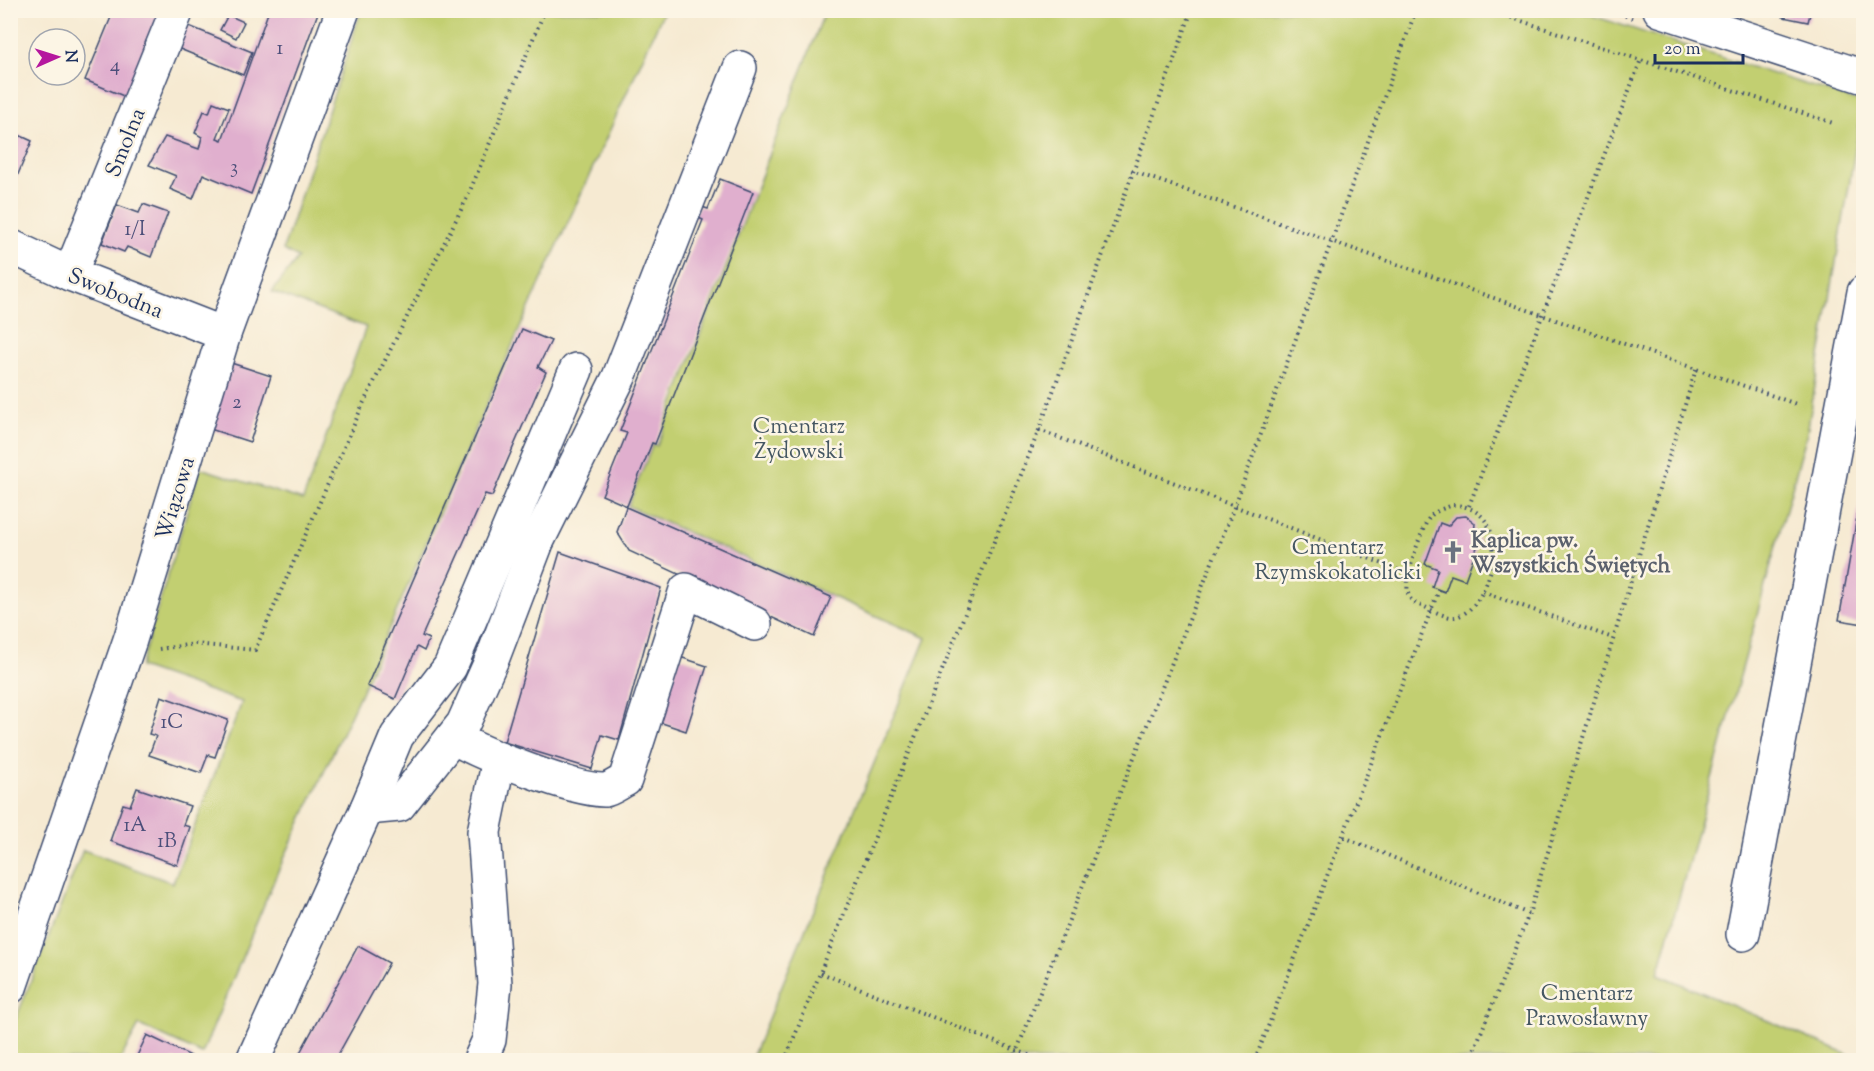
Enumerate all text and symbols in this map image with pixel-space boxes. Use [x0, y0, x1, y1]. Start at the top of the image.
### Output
north arrow [27, 27, 87, 87]
scale bar [1655, 27, 1744, 65]
house number: 1 [277, 35, 284, 64]
text: 20 m [1664, 37, 1701, 63]
text: N [58, 49, 81, 64]
house number: 4 [110, 52, 120, 81]
street label: Smolna [98, 104, 155, 183]
house number: 3 [230, 154, 238, 183]
house number: 1/I [124, 216, 146, 245]
street label: Swobodna [62, 261, 167, 328]
house number: 2 [232, 389, 242, 418]
park label: Cmentarz Żydowski [753, 412, 845, 469]
street label: Wiązowa [149, 453, 205, 545]
place label: Kaplica pw. Wszystkich Świętych [1471, 526, 1671, 583]
park label: Cmentarz Rzymskokatolicki [1254, 533, 1422, 590]
church icon: Kaplica pw. Wszystkich Świętych [1440, 539, 1466, 565]
house number: 1C [161, 709, 183, 738]
house number: 1A [123, 812, 147, 841]
house number: 1B [157, 828, 177, 857]
park label: Cmentarz Prawosławny [1526, 979, 1648, 1036]

